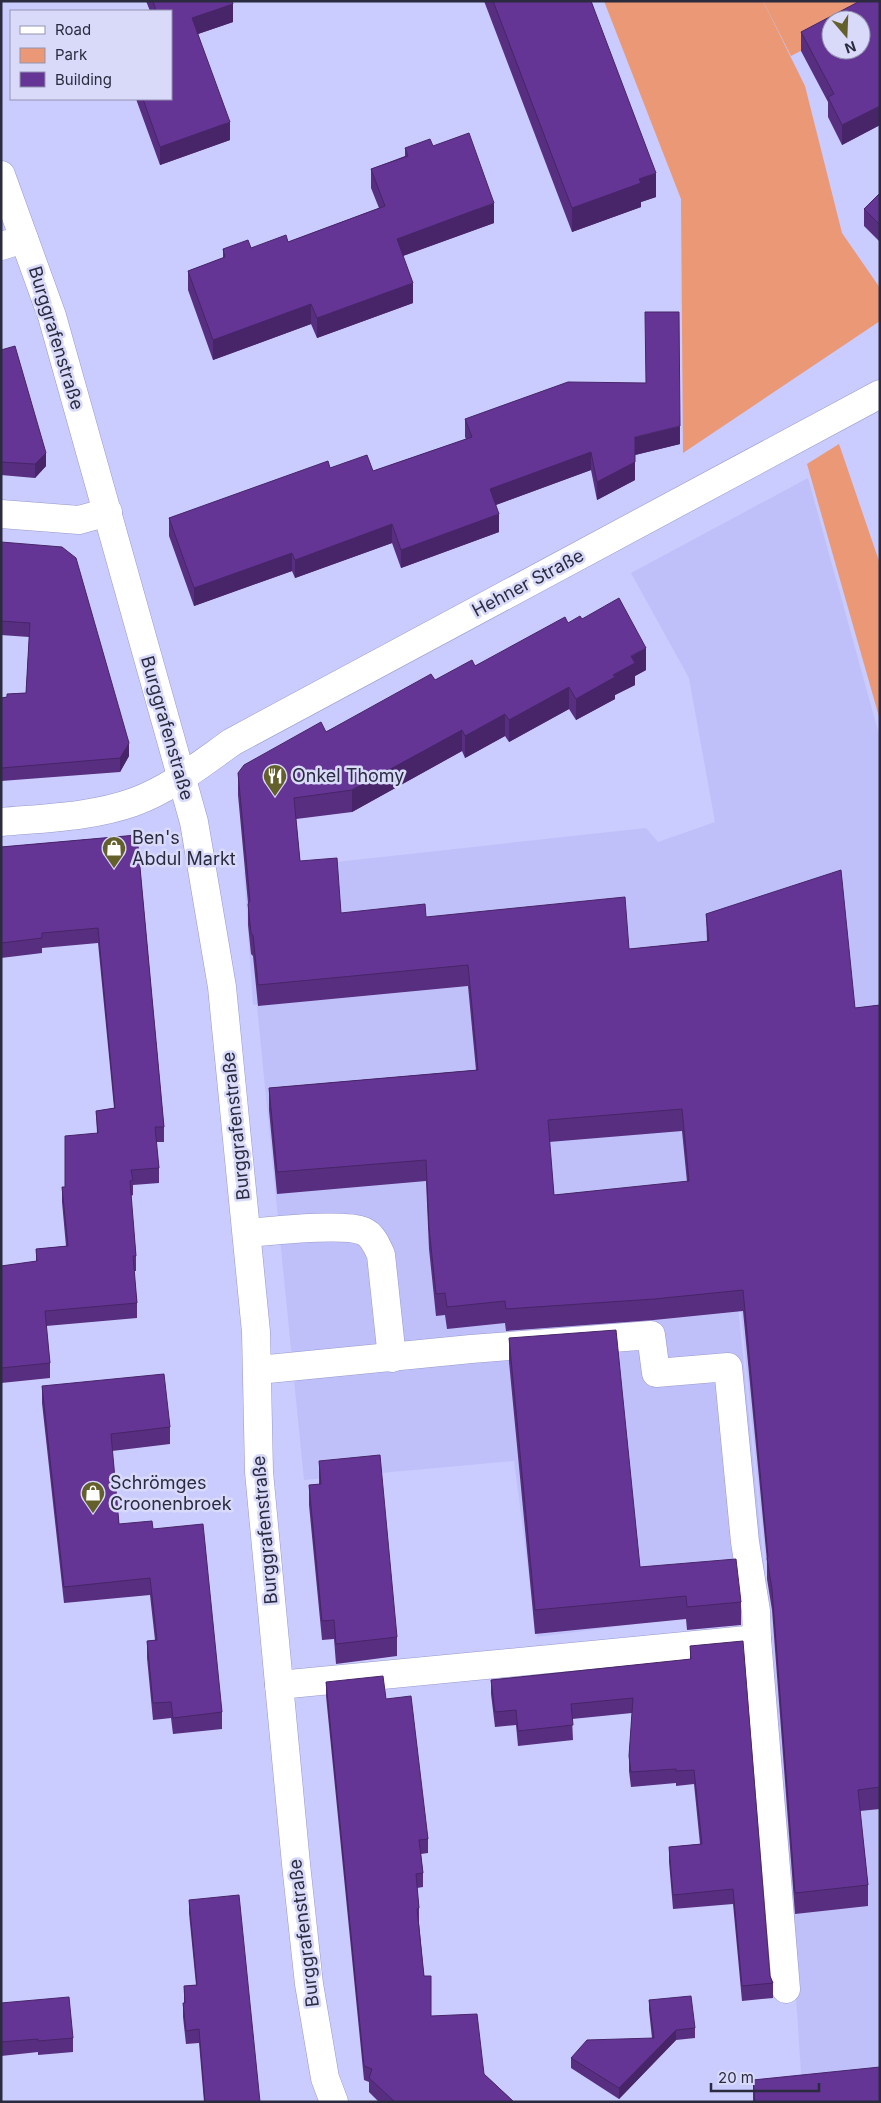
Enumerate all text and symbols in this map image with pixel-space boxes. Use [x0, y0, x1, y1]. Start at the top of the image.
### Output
legend [10, 10, 172, 100]
north arrow [821, 10, 871, 60]
text: Road [55, 20, 91, 39]
text: N [843, 38, 858, 58]
text: Park [55, 45, 88, 64]
text: Building [55, 70, 112, 89]
street label: Burggrafenstraße [25, 264, 88, 412]
street label: Hehner Straße [468, 544, 587, 621]
street label: Burggrafenstraße [137, 653, 198, 802]
restaurant icon: Onkel Thomy [262, 763, 288, 797]
place label: Onkel Thomy [292, 765, 404, 786]
place label: Ben's Abdul Markt [132, 827, 236, 869]
shop icon: Ben's Abdul Markt [101, 835, 127, 869]
street label: Burggrafenstraße [217, 1051, 254, 1201]
street label: Burggrafenstraße [248, 1455, 281, 1605]
place label: Schrömges Croonenbroek [110, 1472, 232, 1514]
shop icon: Schrömges Croonenbroek [80, 1480, 106, 1514]
street label: Burggrafenstraße [284, 1858, 323, 2008]
scale bar [711, 2060, 818, 2092]
text: 20 m [718, 2068, 754, 2087]

